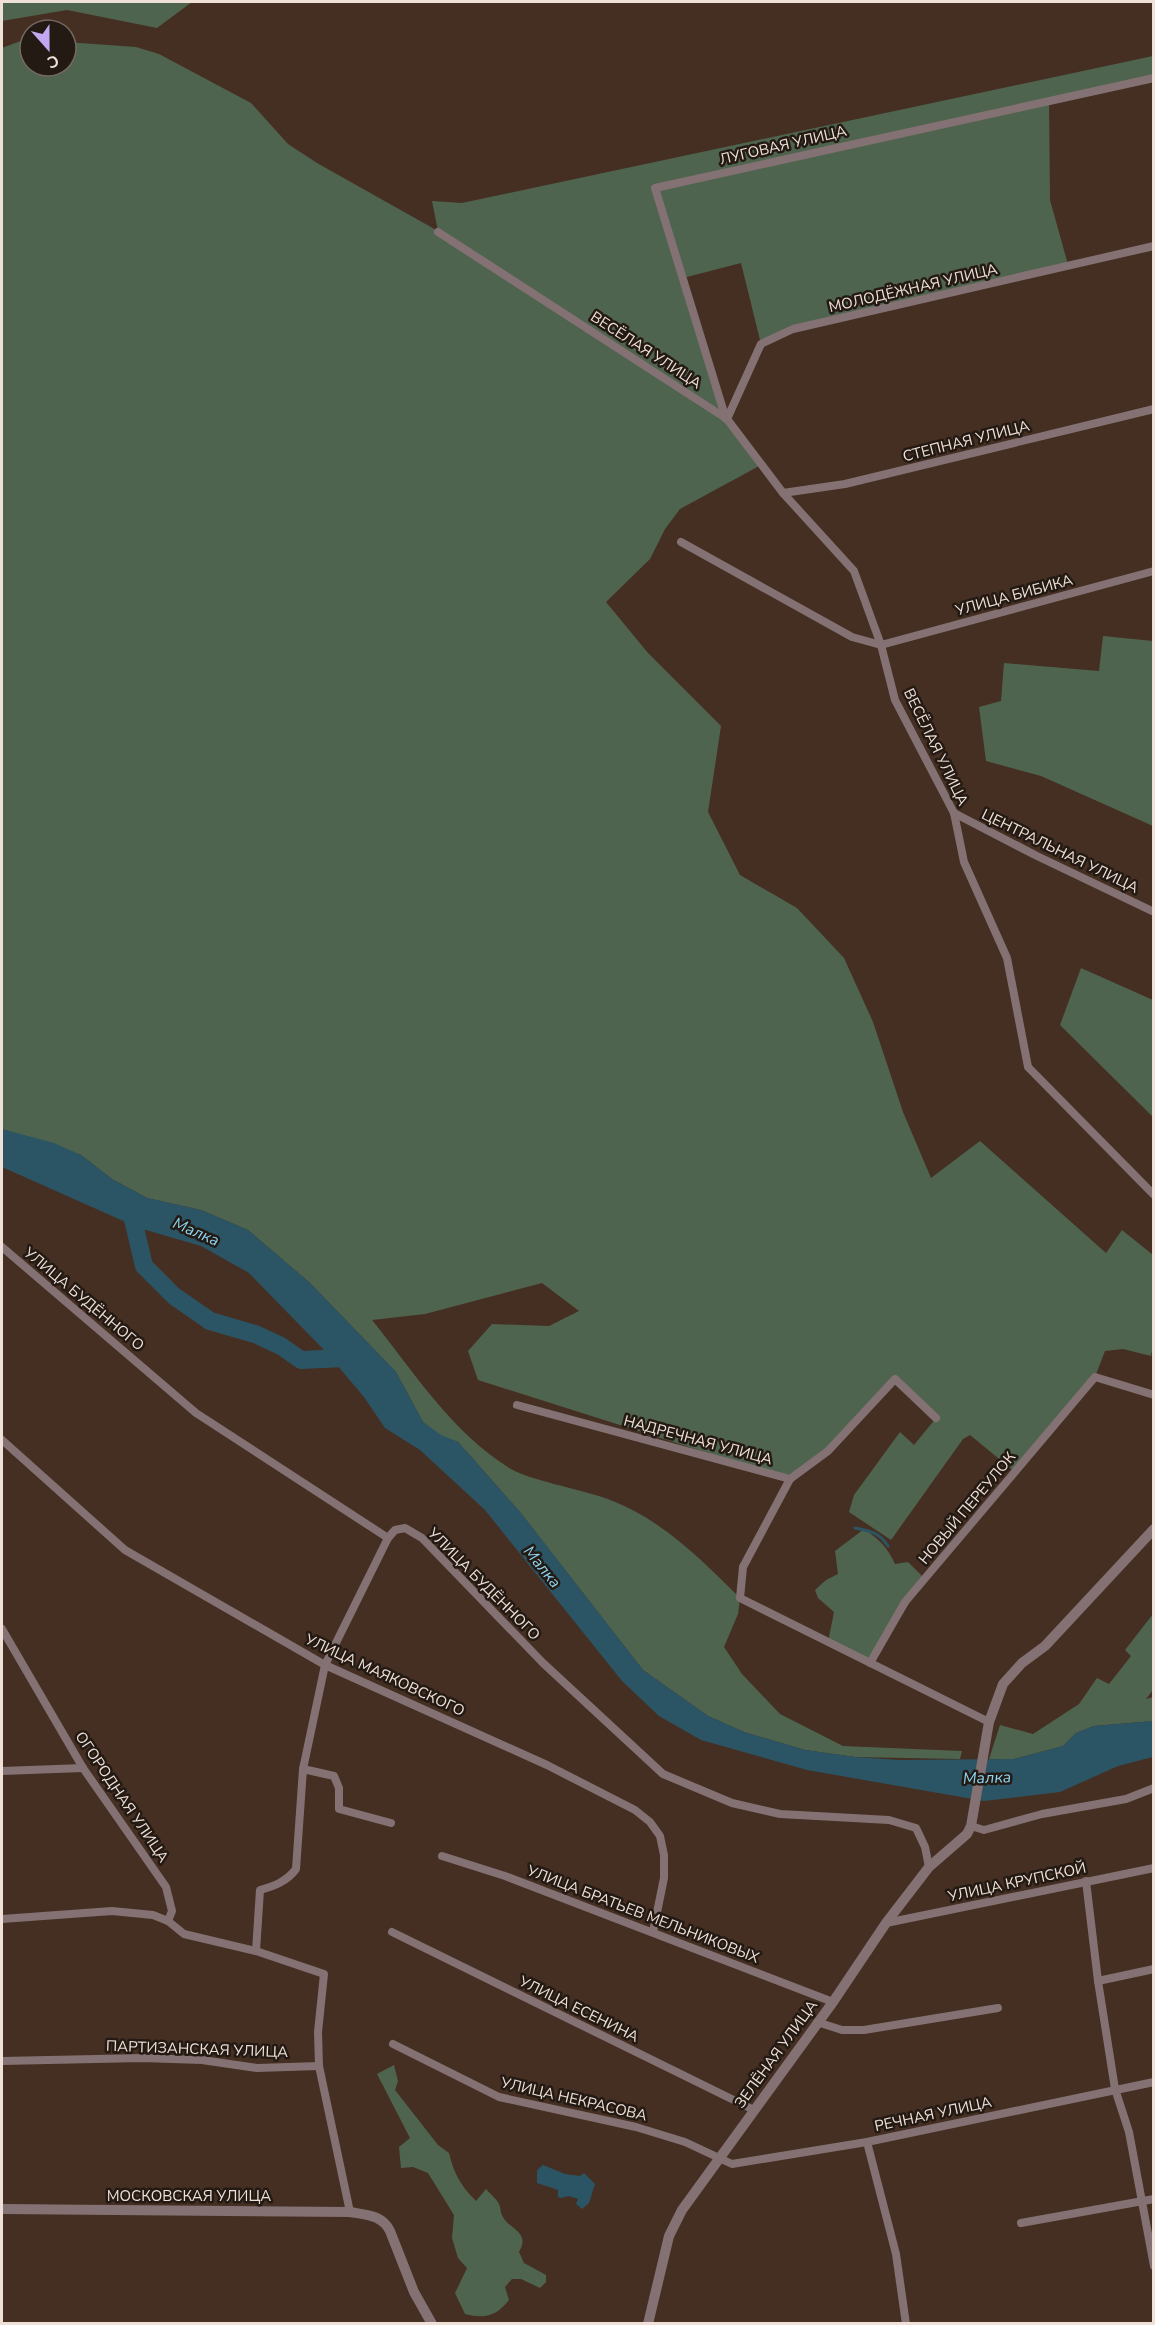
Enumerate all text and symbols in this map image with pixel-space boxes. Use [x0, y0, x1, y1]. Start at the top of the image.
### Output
north arrow [18, 18, 78, 78]
text: С [44, 49, 62, 73]
street label: ЛУГОВАЯ УЛИЦА [718, 121, 849, 169]
street label: МОЛОДЁЖНАЯ УЛИЦА [827, 259, 999, 317]
street label: ВЕСЁЛАЯ УЛИЦА [587, 307, 705, 393]
street label: СТЕПНАЯ УЛИЦА [901, 416, 1032, 466]
street label: УЛИЦА БИБИКА [952, 570, 1075, 621]
street label: ВЕСЁЛАЯ УЛИЦА [899, 685, 973, 809]
street label: ЦЕНТРАЛЬНАЯ УЛИЦА [978, 804, 1142, 898]
water label: Малка [169, 1212, 223, 1252]
street label: УЛИЦА БУДЁННОГО [19, 1242, 148, 1355]
street label: НАДРЕЧНАЯ УЛИЦА [621, 1410, 775, 1470]
street label: НОВЫЙ ПЕРЕУЛОК [914, 1447, 1020, 1568]
street label: УЛИЦА БУДЁННОГО [423, 1523, 545, 1645]
water label: Малка [518, 1541, 566, 1593]
street label: УЛИЦА МАЯКОВСКОГО [301, 1629, 468, 1721]
street label: ОГОРОДНАЯ УЛИЦА [71, 1728, 173, 1867]
water label: Малка [962, 1766, 1012, 1790]
street label: УЛИЦА КРУПСКОЙ [945, 1858, 1088, 1907]
street label: УЛИЦА БРАТЬЕВ МЕЛЬНИКОВЫХ [523, 1860, 762, 1968]
street label: УЛИЦА ЕСЕНИНА [515, 1971, 642, 2047]
street label: ЗЕЛЁНАЯ УЛИЦА [730, 1996, 822, 2112]
street label: ПАРТИЗАНСКАЯ УЛИЦА [106, 2036, 289, 2062]
street label: УЛИЦА НЕКРАСОВА [498, 2072, 649, 2126]
street label: РЕЧНАЯ УЛИЦА [873, 2092, 993, 2136]
street label: МОСКОВСКАЯ УЛИЦА [107, 2186, 271, 2206]

